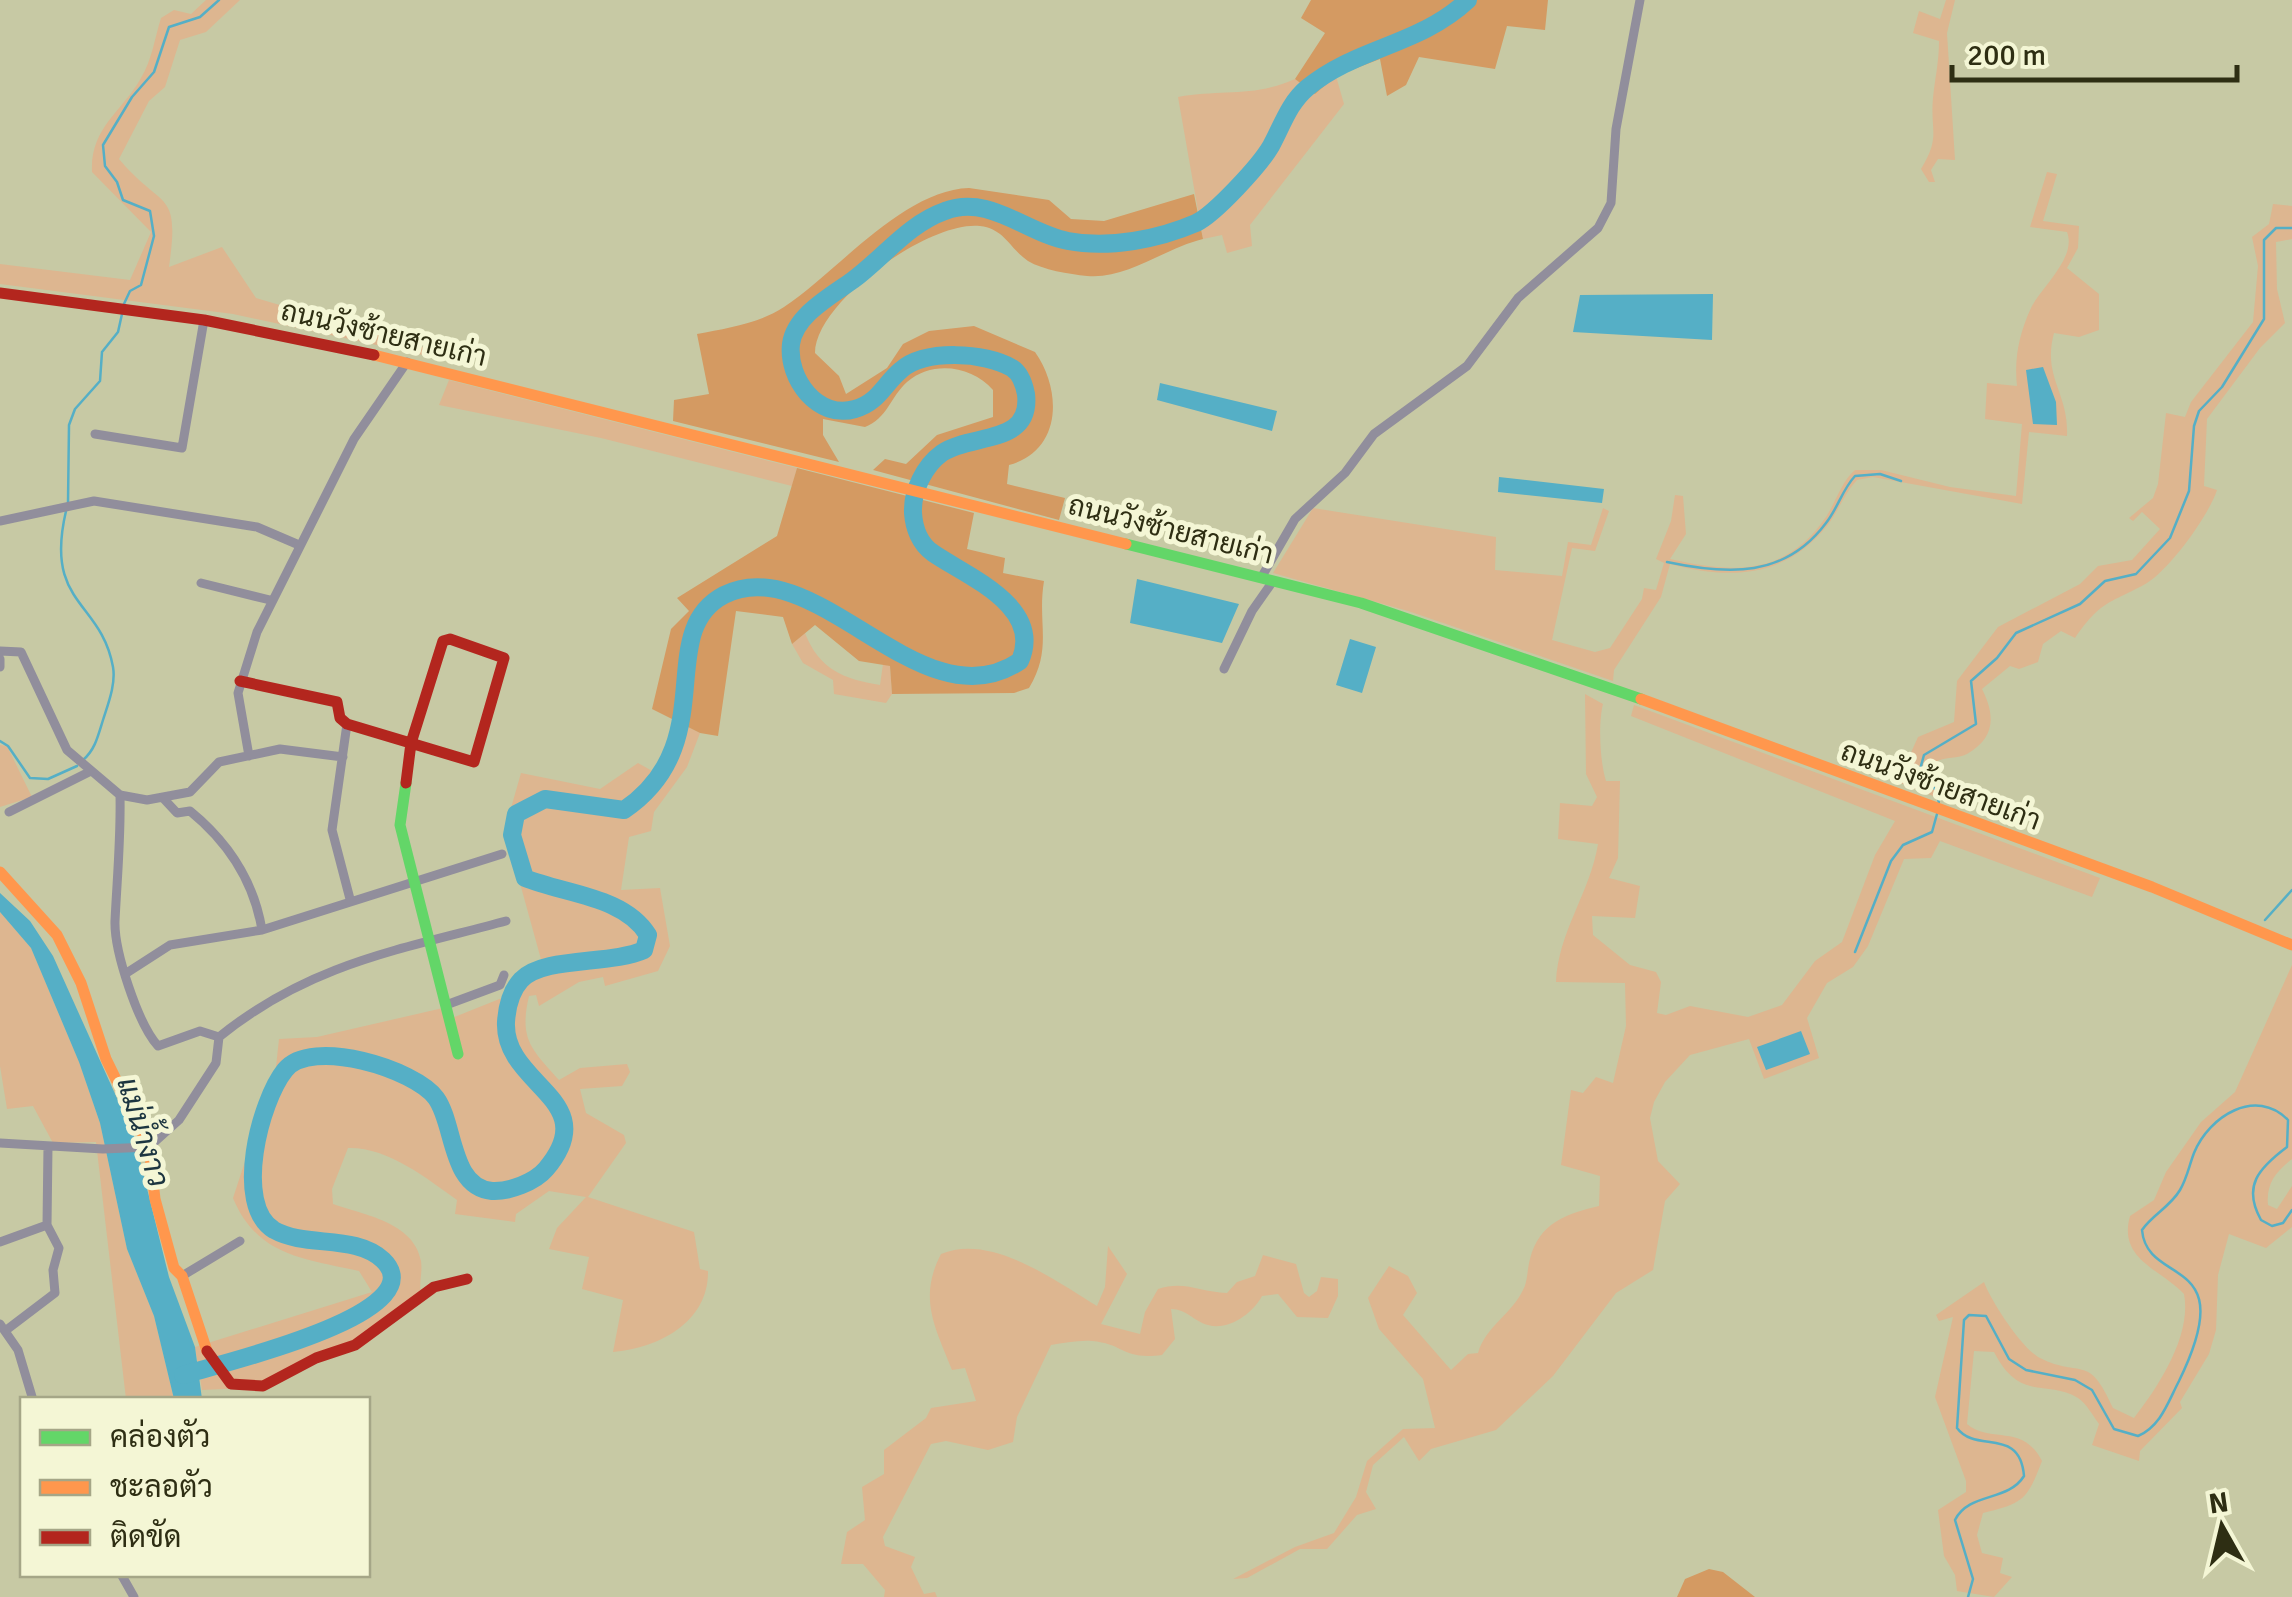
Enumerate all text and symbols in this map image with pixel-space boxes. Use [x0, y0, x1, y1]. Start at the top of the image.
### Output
scale bar [1952, 20, 2237, 82]
text: 200 m [1967, 37, 2046, 74]
street label: ถนนวังซ้ายสายเก่า [278, 292, 490, 374]
street label: ถนนวังซ้ายสายเก่า [1065, 486, 1277, 572]
street label: ถนนวังซ้ายสายเก่า [1836, 732, 2046, 838]
water label: แม่น้ำงาว [108, 1070, 185, 1192]
legend [20, 1397, 370, 1577]
text: คล่องตัว [110, 1418, 210, 1456]
text: ชะลอตัว [110, 1468, 213, 1506]
north arrow [2172, 1477, 2272, 1577]
text: N [2207, 1485, 2231, 1521]
text: ติดขัด [110, 1518, 182, 1556]

